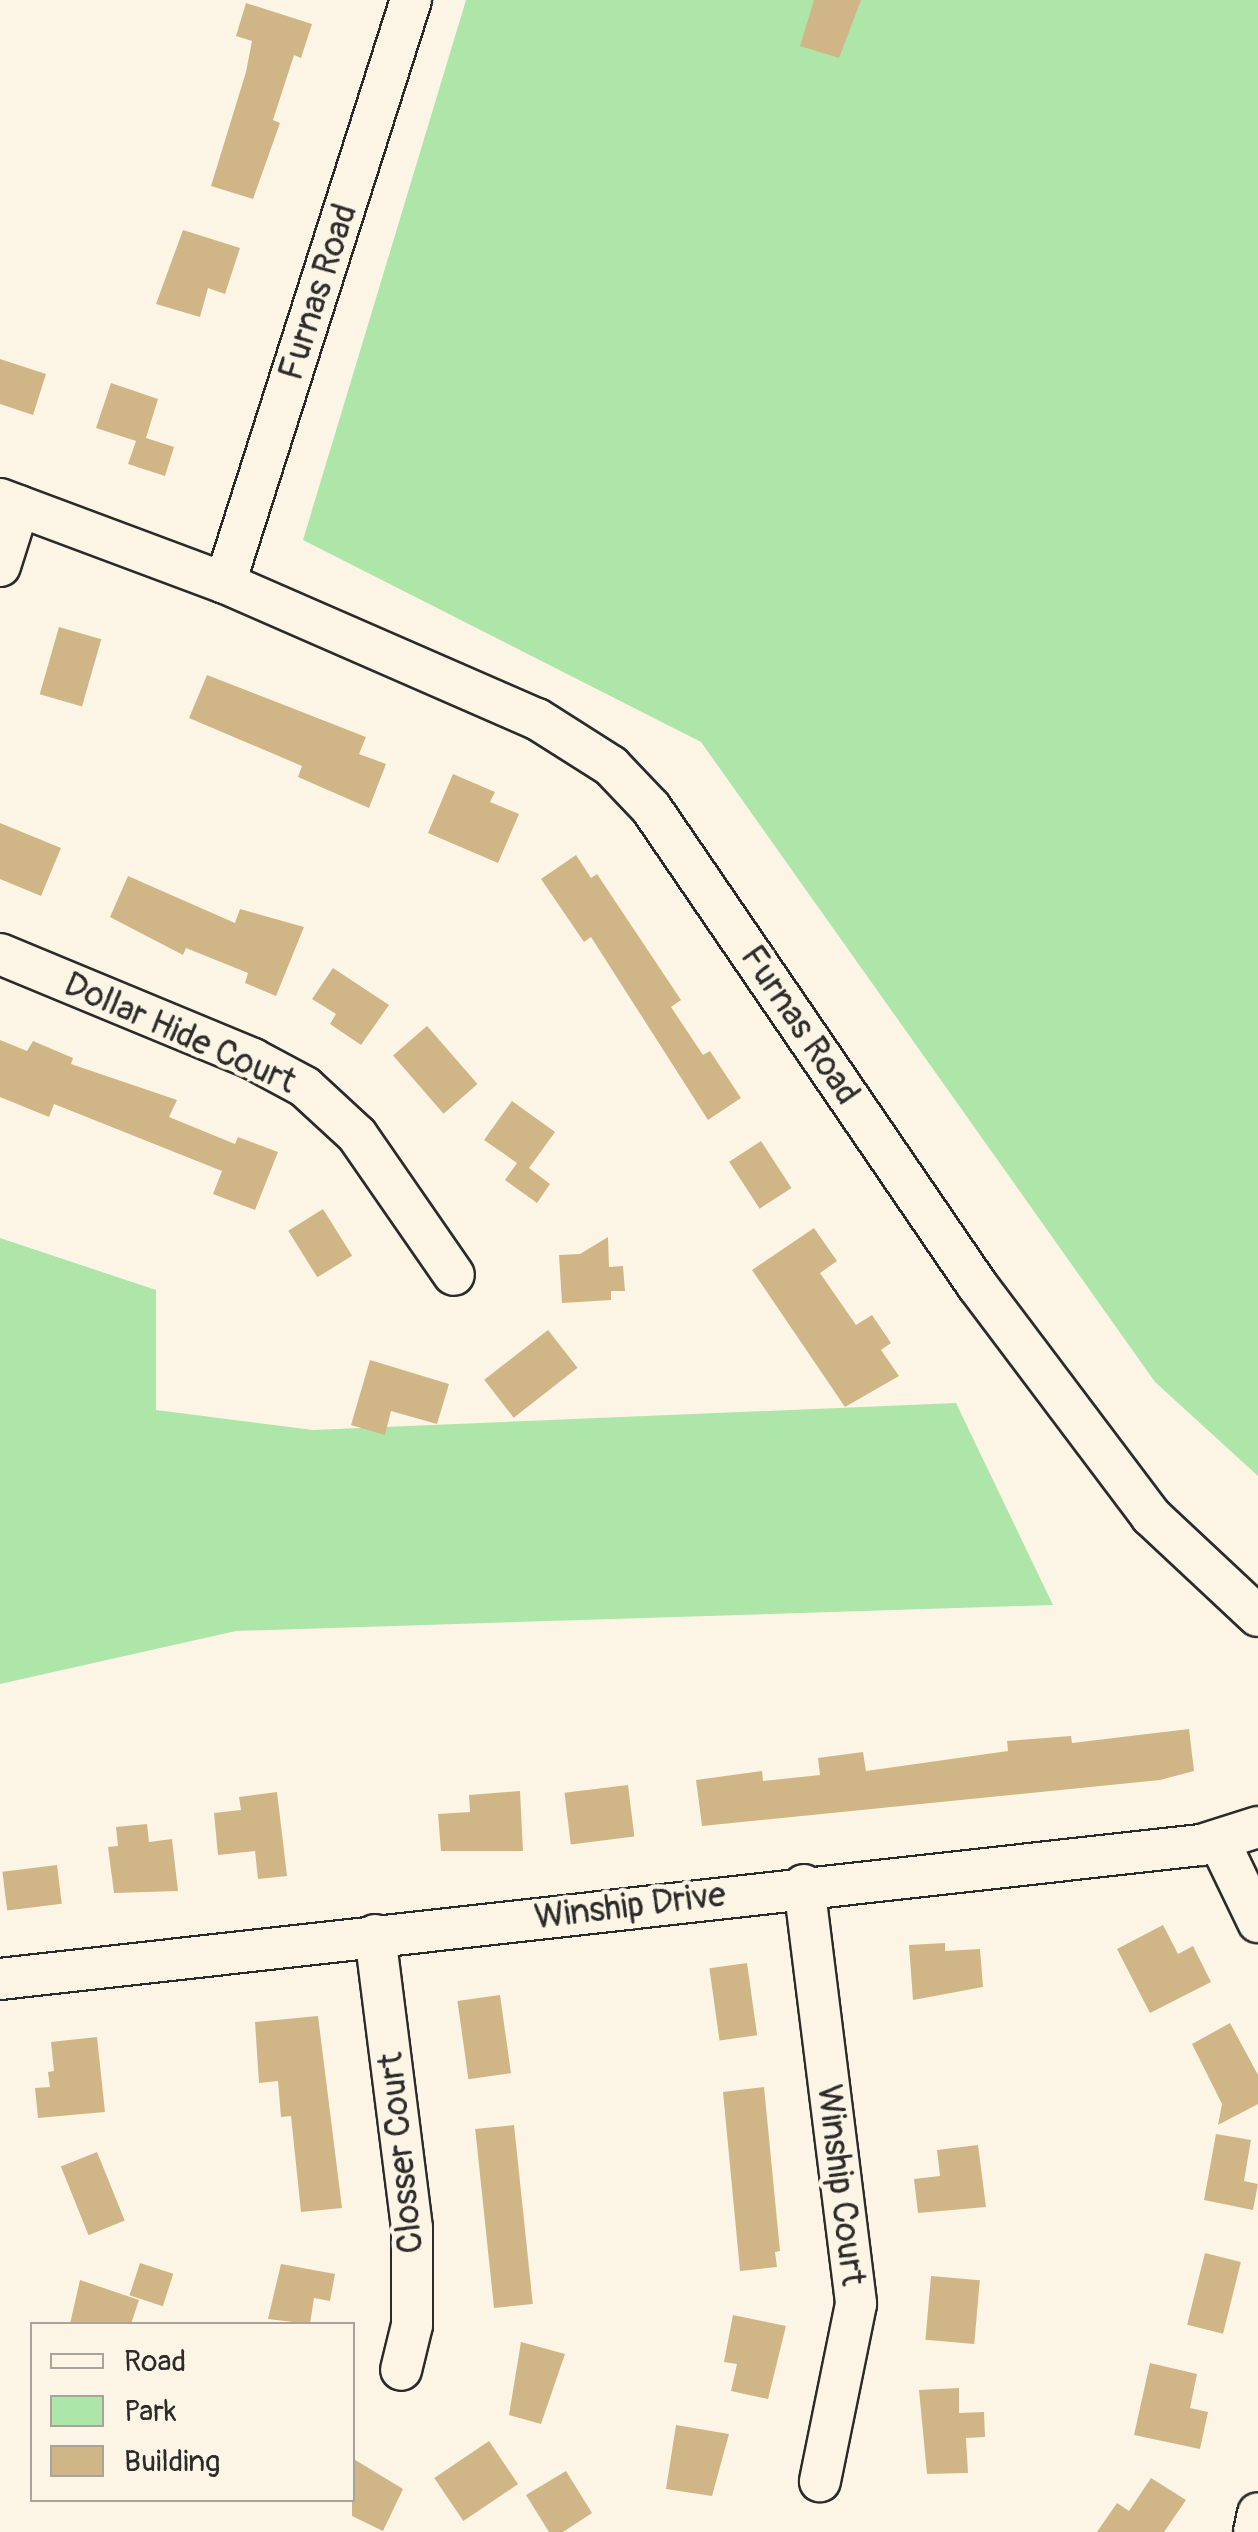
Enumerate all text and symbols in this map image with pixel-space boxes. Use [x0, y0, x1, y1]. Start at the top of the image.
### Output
street label: Furnas Road [270, 198, 366, 386]
street label: Furnas Road [731, 937, 869, 1113]
street label: Dollar Hide Court [58, 963, 302, 1103]
street label: Winship Drive [532, 1873, 728, 1939]
street label: Closser Court [370, 2050, 432, 2256]
street label: Winship Court [808, 2082, 874, 2288]
legend [30, 2322, 355, 2502]
text: Road [124, 2343, 186, 2380]
text: Park [124, 2393, 177, 2430]
text: Building [124, 2443, 220, 2480]

